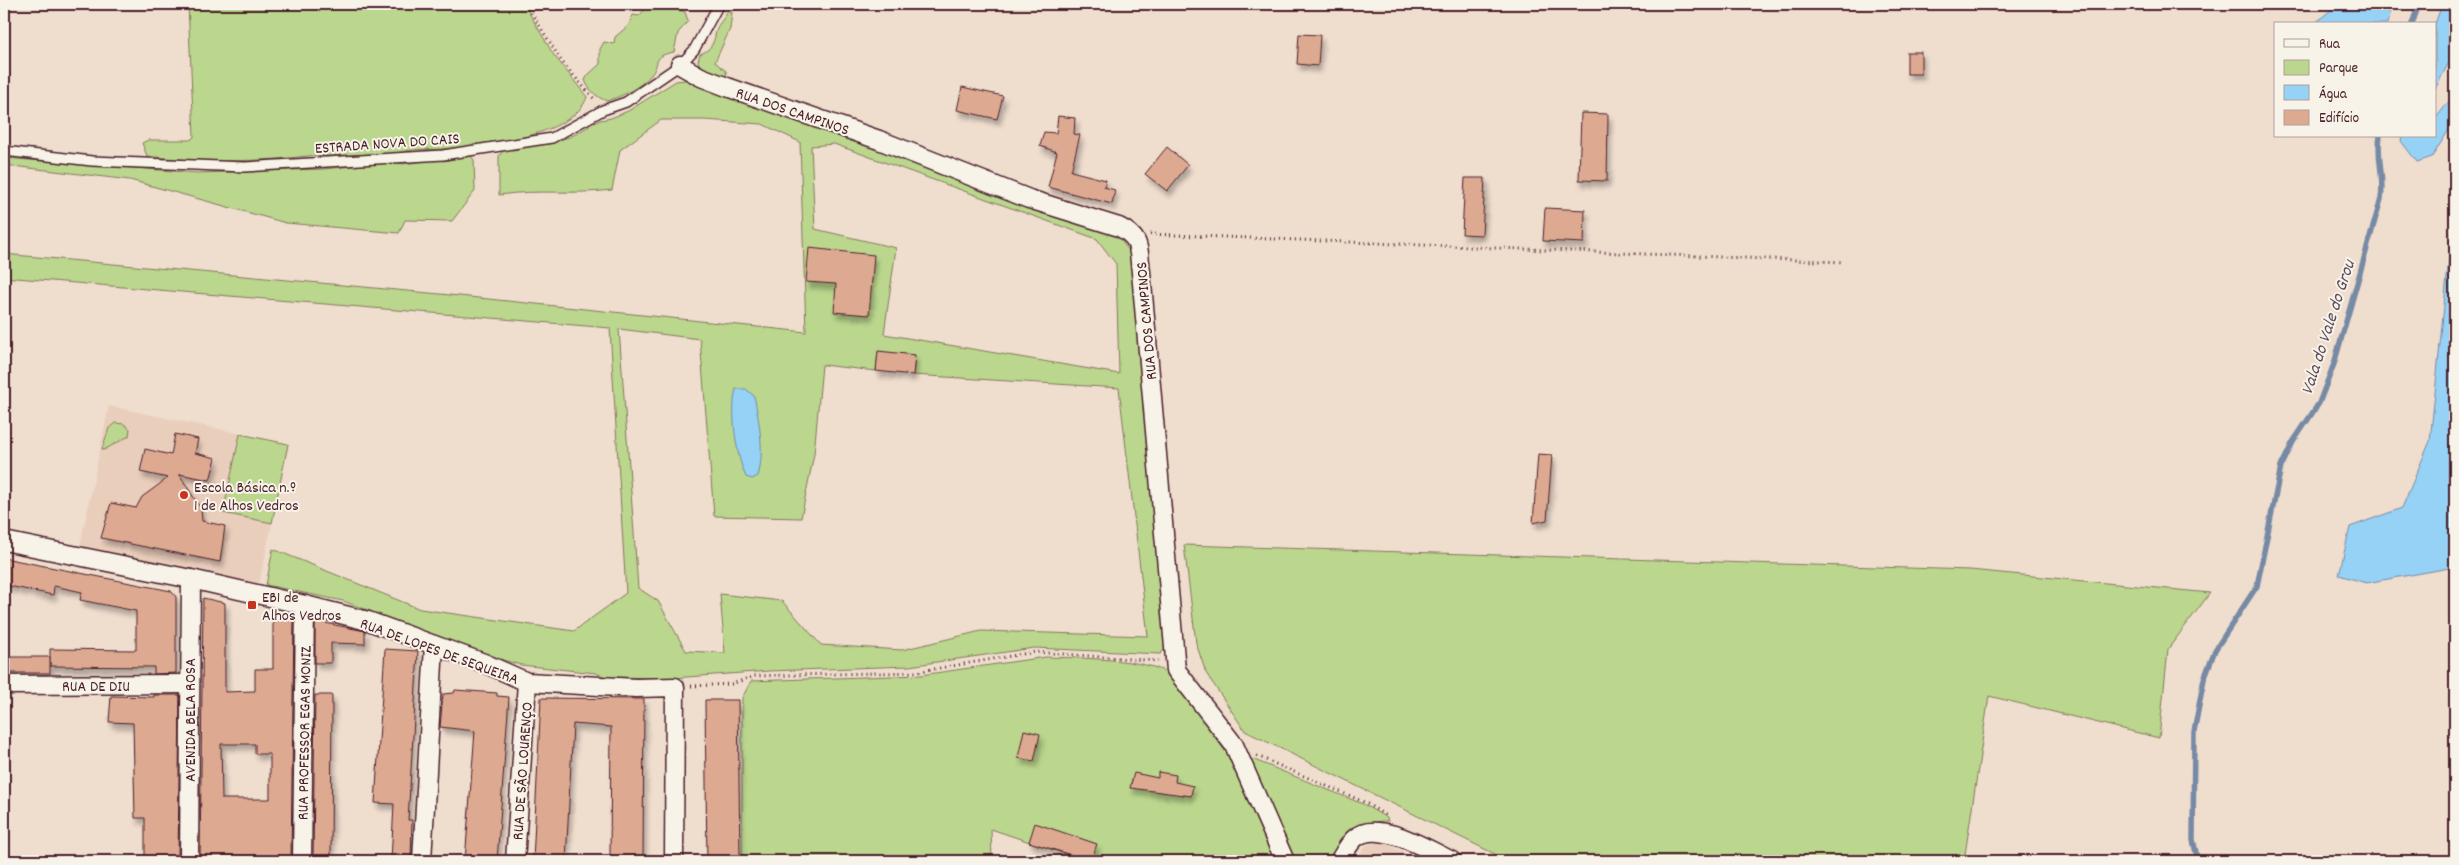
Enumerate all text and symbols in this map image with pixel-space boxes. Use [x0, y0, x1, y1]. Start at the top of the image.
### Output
legend [2274, 22, 2436, 138]
text: Rua [2319, 34, 2341, 56]
text: Parque [2319, 58, 2359, 80]
street label: RUA DOS CAMPINOS [732, 82, 852, 143]
text: Água [2319, 84, 2348, 106]
text: Edifício [2319, 108, 2359, 130]
street label: ESTRADA NOVA DO CAIS [314, 128, 460, 161]
water label: Vala do Vale do Grou [2296, 256, 2363, 398]
street label: RUA DOS CAMPINOS [1131, 261, 1164, 381]
place label: Escola Básica n.º 1 de Alhos Vedros [194, 477, 299, 518]
marker: Escola Básica n.º 1 de Alhos Vedros [178, 489, 190, 501]
place label: EB1 de Alhos Vedros [262, 587, 342, 628]
marker: EB1 de Alhos Vedros [246, 599, 258, 611]
street label: RUA DE LOPES DE SEQUEIRA [357, 613, 522, 692]
street label: RUA PROFESSOR EGAS MONIZ [292, 646, 319, 821]
street label: AVENIDA BELA ROSA [180, 658, 203, 782]
street label: RUA DE DIU [62, 676, 130, 699]
street label: RUA DE SÃO LOURENÇO [507, 701, 540, 841]

